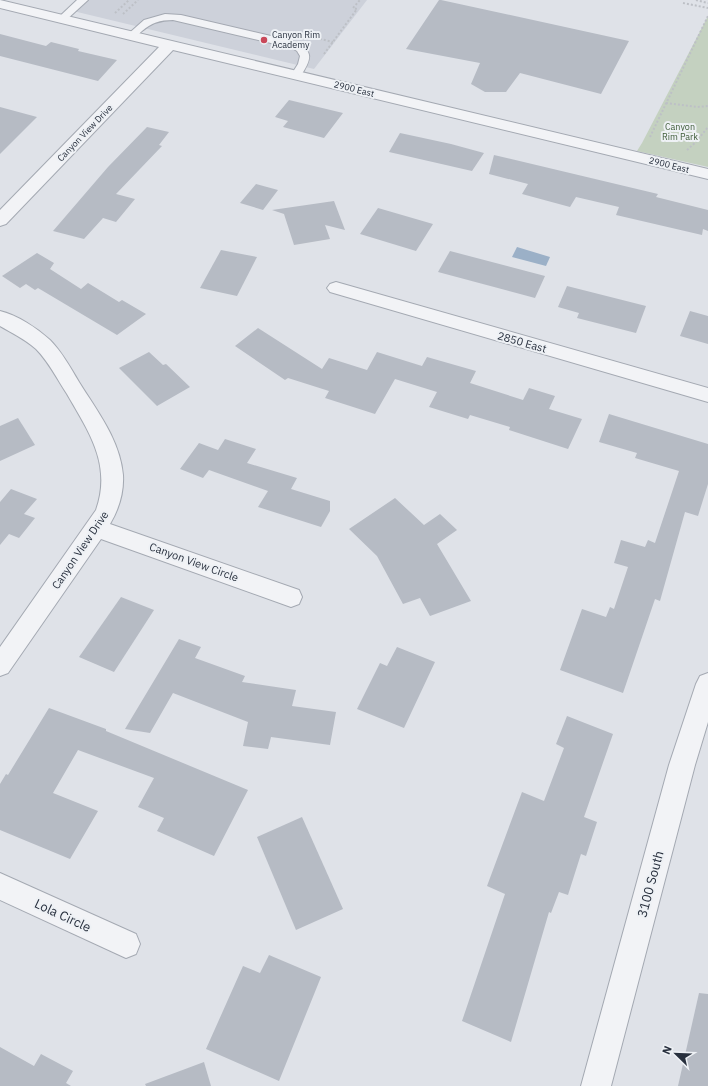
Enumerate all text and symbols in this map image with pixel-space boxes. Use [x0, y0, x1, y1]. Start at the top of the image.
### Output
place label: Canyon Rim Academy [272, 29, 320, 50]
marker: Canyon Rim Academy [259, 35, 269, 45]
street label: 2900 East [333, 78, 375, 99]
street label: Canyon View Drive [55, 102, 115, 163]
park label: Canyon Rim Park [662, 121, 698, 142]
street label: 2900 East [648, 154, 690, 175]
street label: 2850 East [496, 328, 548, 356]
street label: Canyon View Drive [49, 508, 111, 592]
street label: Canyon View Circle [147, 539, 241, 585]
street label: 3100 South [633, 849, 668, 919]
street label: Lola Circle [32, 895, 94, 936]
north arrow [656, 1034, 696, 1074]
text: N [659, 1044, 675, 1056]

